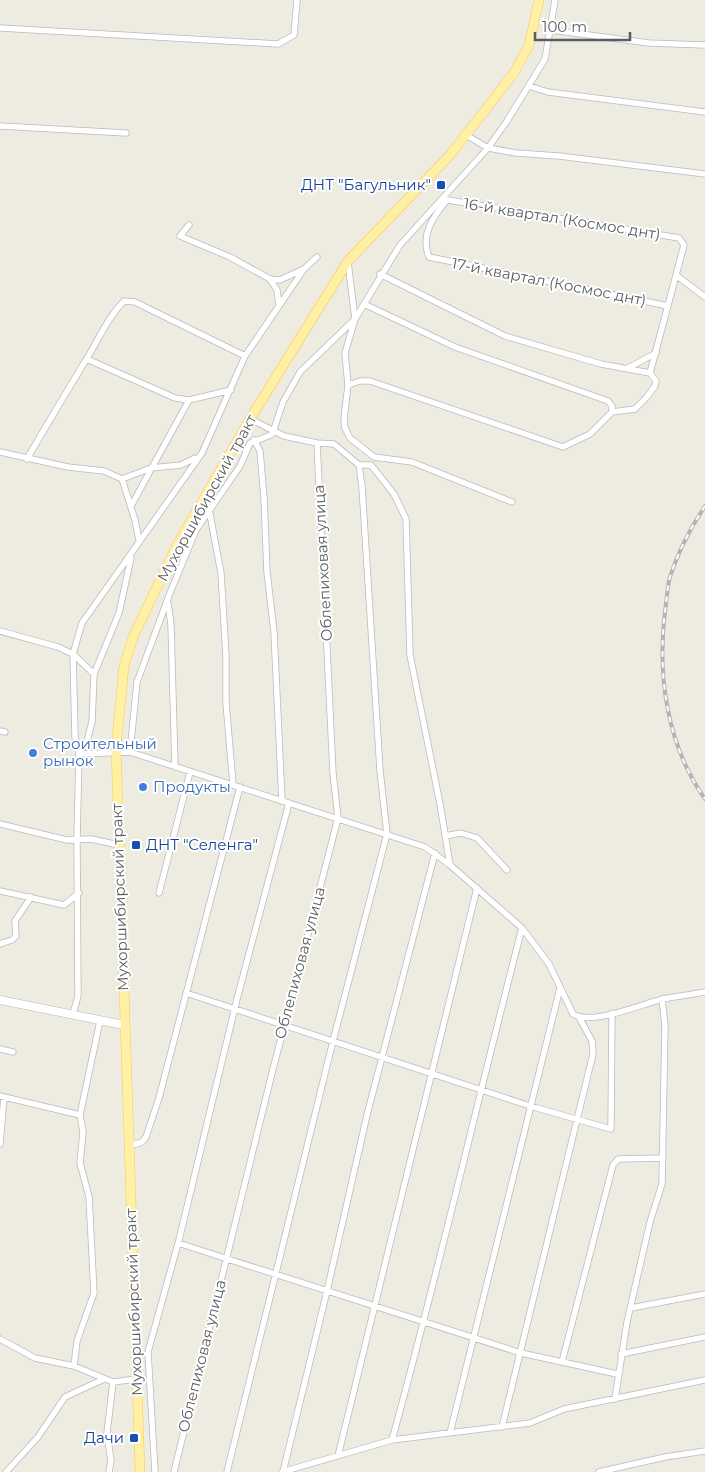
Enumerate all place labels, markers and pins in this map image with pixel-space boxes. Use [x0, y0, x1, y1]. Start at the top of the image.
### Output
place label: ДНТ "Багульник" [301, 175, 431, 194]
marker: ДНТ "Багульник" [435, 179, 447, 191]
place label: Строительный рынок [43, 734, 157, 770]
marker: Строительный рынок [27, 747, 39, 759]
place label: Продукты [153, 777, 231, 796]
marker: Продукты [137, 781, 149, 793]
place label: ДНТ "Селенга" [146, 835, 258, 854]
marker: ДНТ "Селенга" [130, 839, 142, 851]
place label: Дачи [84, 1428, 124, 1447]
marker: Дачи [128, 1432, 140, 1444]

